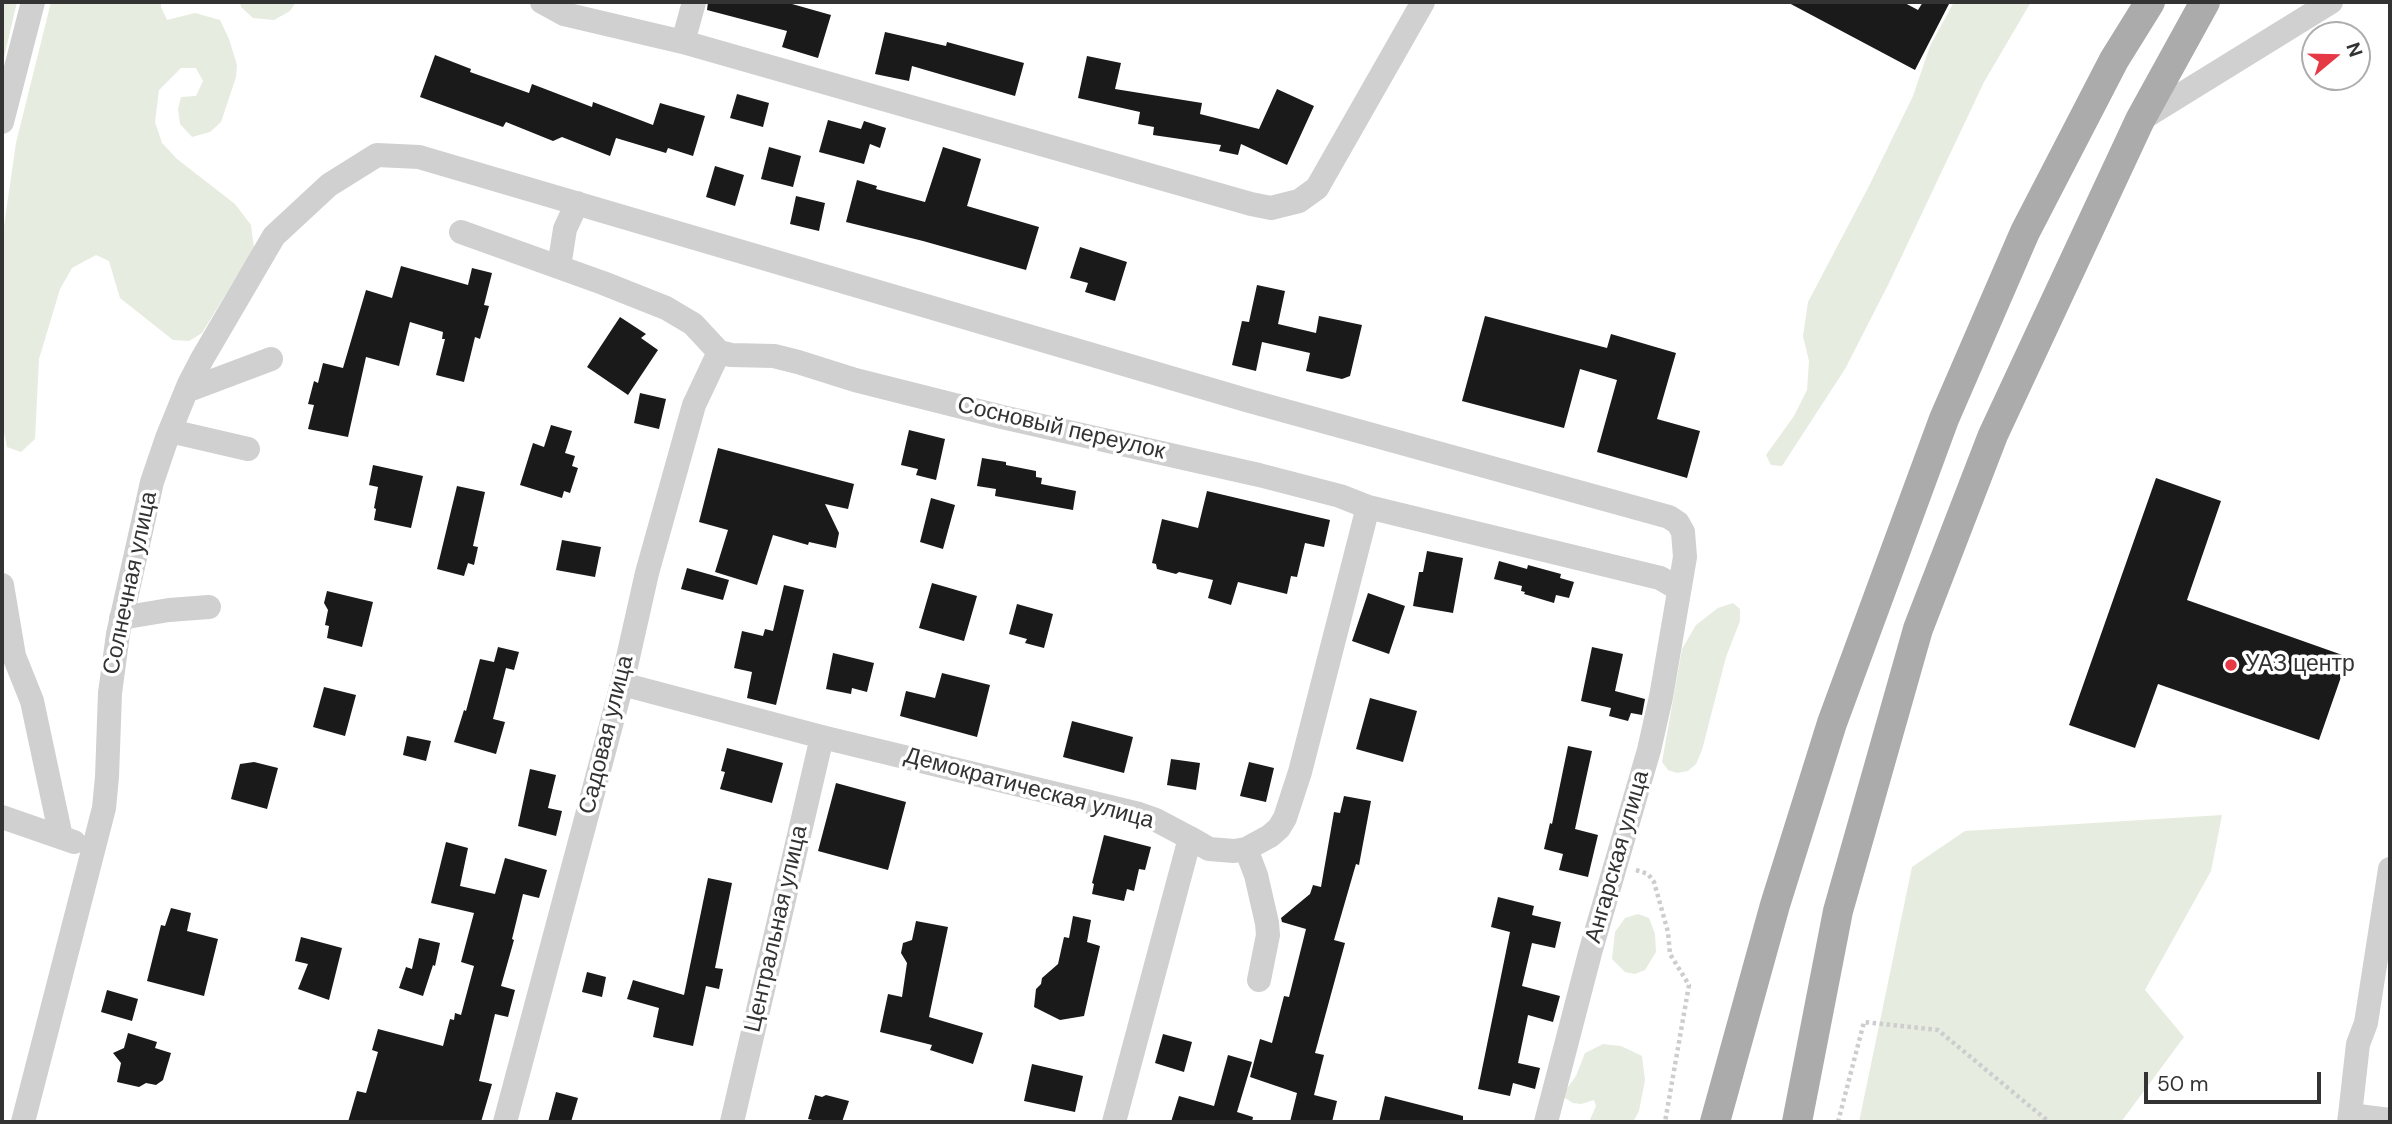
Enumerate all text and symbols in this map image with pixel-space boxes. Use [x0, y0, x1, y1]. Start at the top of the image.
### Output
north arrow [2301, 21, 2371, 91]
text: N [2340, 39, 2369, 60]
street label: Сосновый переулок [955, 392, 1167, 466]
street label: Солнечная улица [98, 489, 164, 677]
place label: УАЗ центр [2245, 651, 2355, 679]
street label: Садовая улица [574, 653, 640, 817]
marker: УАЗ центр [2223, 657, 2239, 673]
street label: Демократическая улица [901, 742, 1157, 836]
street label: Ангарская улица [1580, 768, 1656, 946]
street label: Центральная улица [740, 823, 814, 1035]
scale bar [2147, 1058, 2324, 1102]
text: 50 m [2157, 1070, 2208, 1098]

